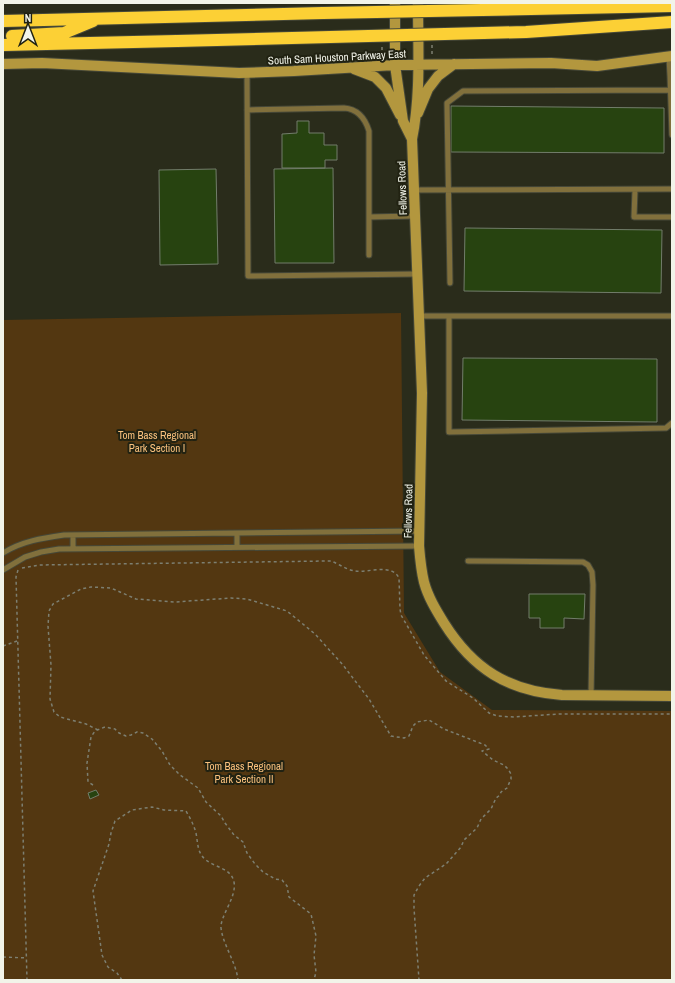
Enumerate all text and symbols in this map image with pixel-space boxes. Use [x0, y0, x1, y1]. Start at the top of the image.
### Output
north arrow [8, 8, 48, 48]
text: N [25, 11, 31, 25]
street label: South Sam Houston Parkway East [268, 46, 407, 68]
street label: Fellows Road [394, 161, 410, 215]
park label: Tom Bass Regional Park Section I [118, 428, 196, 455]
street label: Fellows Road [401, 484, 415, 538]
park label: Tom Bass Regional Park Section II [205, 759, 283, 786]

